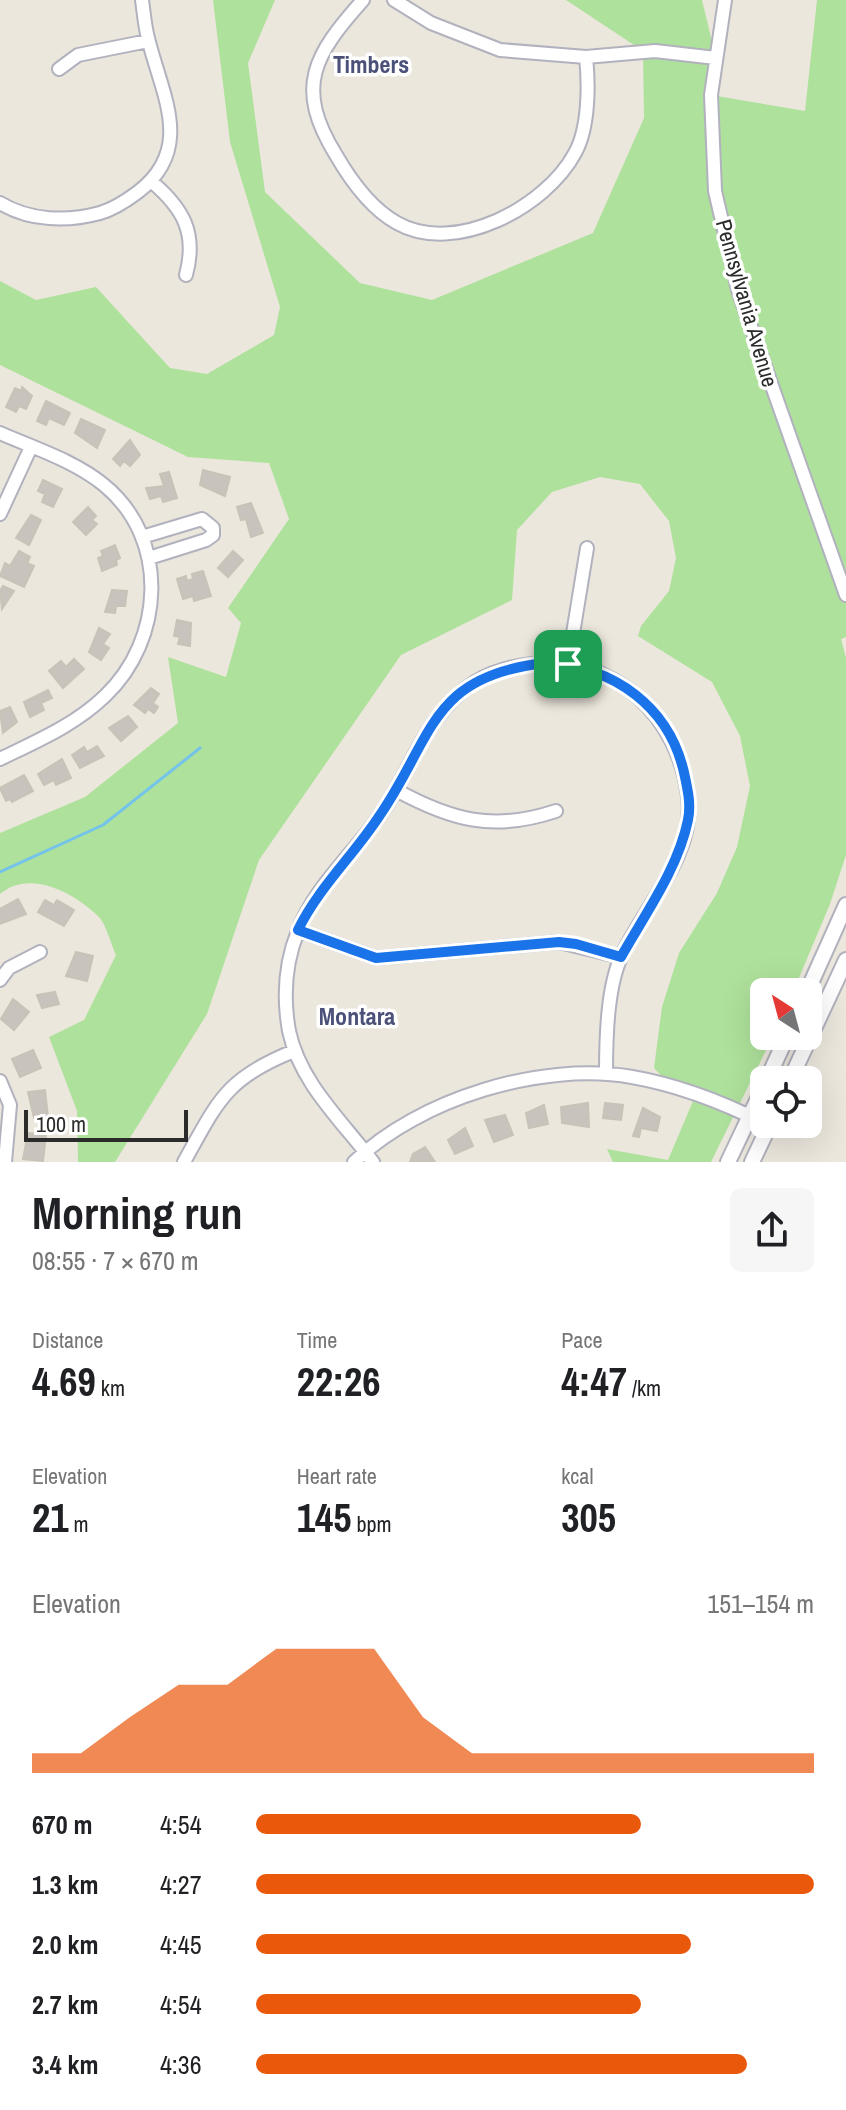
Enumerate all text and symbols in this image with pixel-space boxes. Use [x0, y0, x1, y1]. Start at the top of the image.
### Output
district label: Timbers [333, 48, 409, 80]
street label: Pennsylvania Avenue [709, 216, 785, 390]
pin [534, 630, 602, 698]
icon: arrive [546, 642, 590, 686]
north arrow [750, 978, 822, 1050]
map controls [750, 978, 822, 1138]
district label: Montara [319, 1000, 395, 1032]
button: locate [750, 1066, 822, 1138]
scale bar [24, 1106, 188, 1142]
text: 100 m [36, 1109, 86, 1139]
text: Morning run [32, 1183, 242, 1243]
button: share [730, 1188, 814, 1272]
text: 08:55 · 7 × 670 m [32, 1243, 199, 1278]
text: Distance [32, 1325, 103, 1355]
text: Time [297, 1325, 337, 1355]
text: Pace [561, 1325, 602, 1355]
text: 4.69 [32, 1355, 96, 1408]
text: 22:26 [297, 1355, 381, 1408]
text: 4:47 [561, 1355, 627, 1408]
text: km [96, 1373, 125, 1403]
text: /km [627, 1373, 661, 1403]
text: Elevation [32, 1461, 107, 1491]
text: Heart rate [297, 1461, 377, 1491]
text: kcal [561, 1461, 593, 1491]
text: 21 [32, 1491, 68, 1544]
text: 145 [297, 1491, 351, 1544]
text: 305 [561, 1491, 616, 1544]
text: m [68, 1509, 89, 1539]
text: bpm [351, 1509, 392, 1539]
text: Elevation [32, 1586, 121, 1621]
text: 151–154 m [707, 1586, 814, 1621]
text: 670 m [32, 1807, 92, 1842]
text: 4:54 [160, 1807, 202, 1842]
text: 1.3 km [32, 1867, 98, 1902]
text: 4:27 [160, 1867, 202, 1902]
text: 2.0 km [32, 1927, 98, 1962]
text: 4:45 [160, 1927, 202, 1962]
text: 2.7 km [32, 1987, 98, 2022]
text: 4:54 [160, 1987, 202, 2022]
text: 3.4 km [32, 2047, 98, 2082]
text: 4:36 [160, 2047, 202, 2082]

